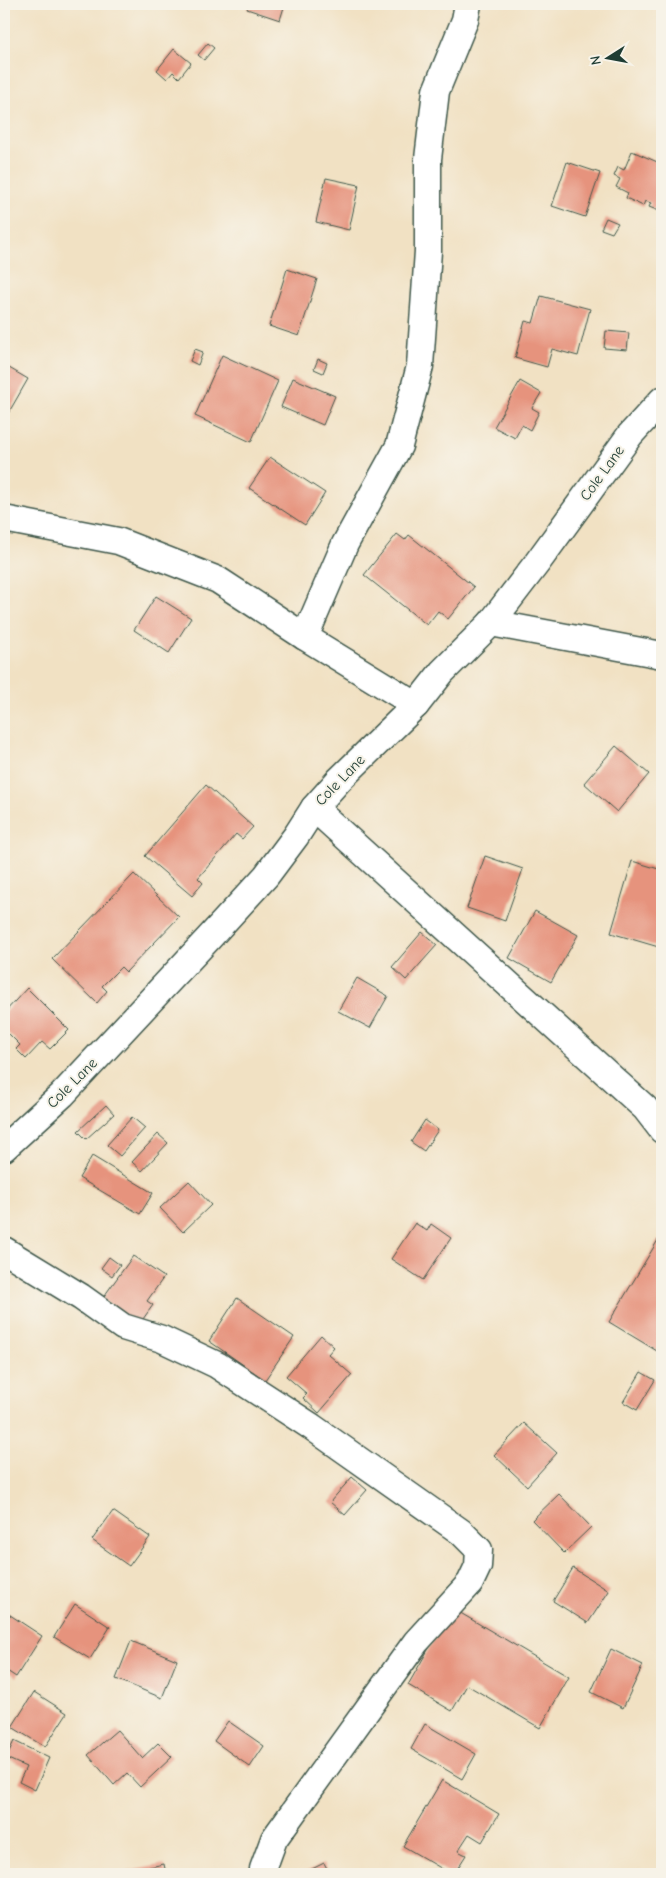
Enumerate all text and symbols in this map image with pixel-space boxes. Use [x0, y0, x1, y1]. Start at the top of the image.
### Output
north arrow [584, 32, 634, 82]
text: N [587, 54, 605, 66]
street label: Cole Lane [576, 442, 628, 504]
street label: Cole Lane [311, 750, 369, 809]
street label: Cole Lane [43, 1054, 101, 1112]

